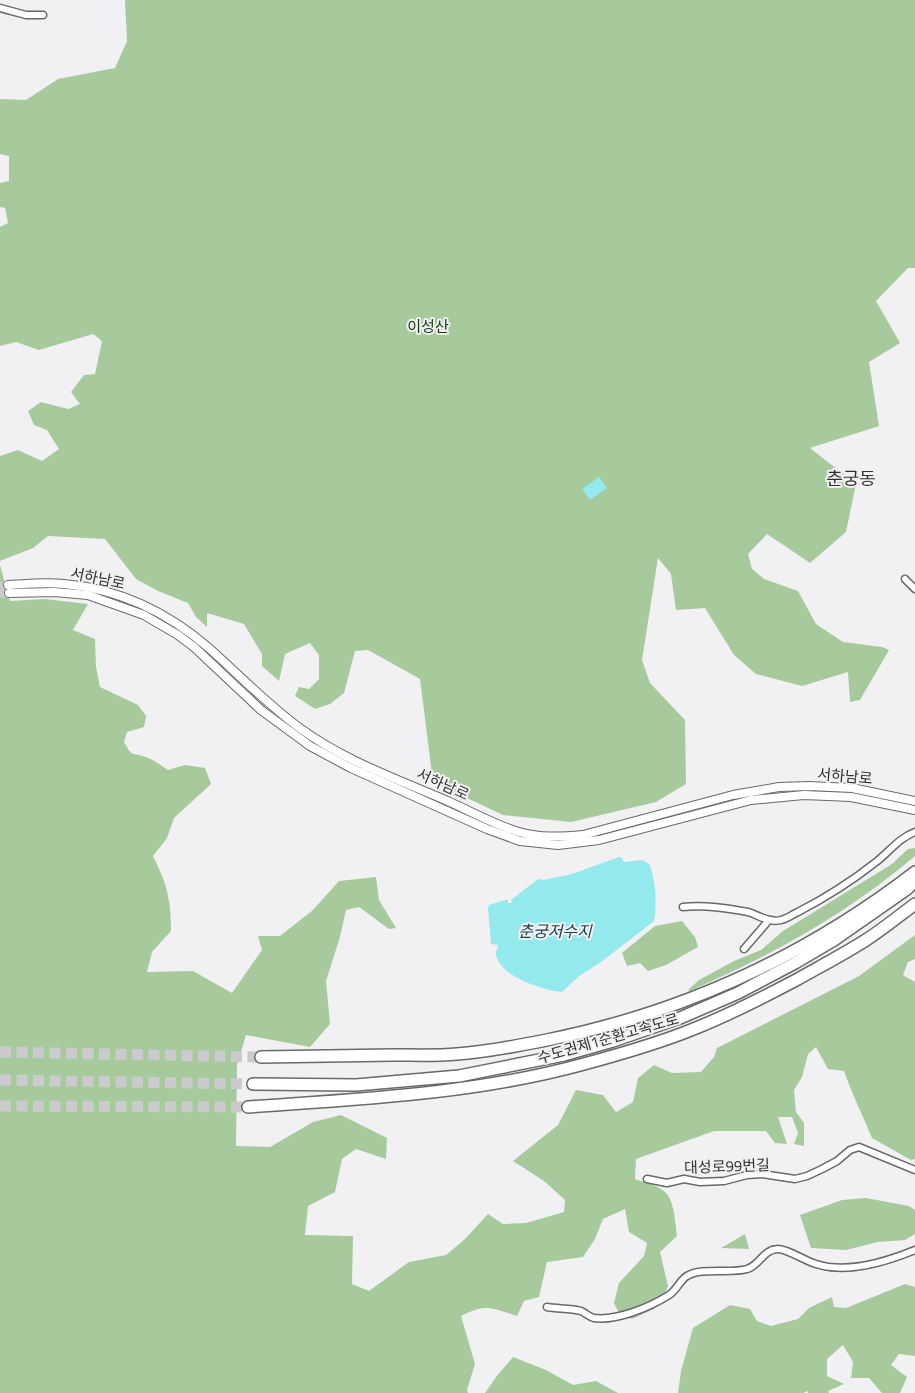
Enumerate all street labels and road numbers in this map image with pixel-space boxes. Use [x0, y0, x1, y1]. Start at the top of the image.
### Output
street label: 서하남로 [69, 561, 127, 595]
street label: 서하남로 [413, 762, 473, 806]
street label: 서하남로 [817, 762, 873, 790]
street label: 수도권제1순환고속도로 [534, 1007, 682, 1069]
street label: 대성로99번길 [684, 1153, 770, 1179]

